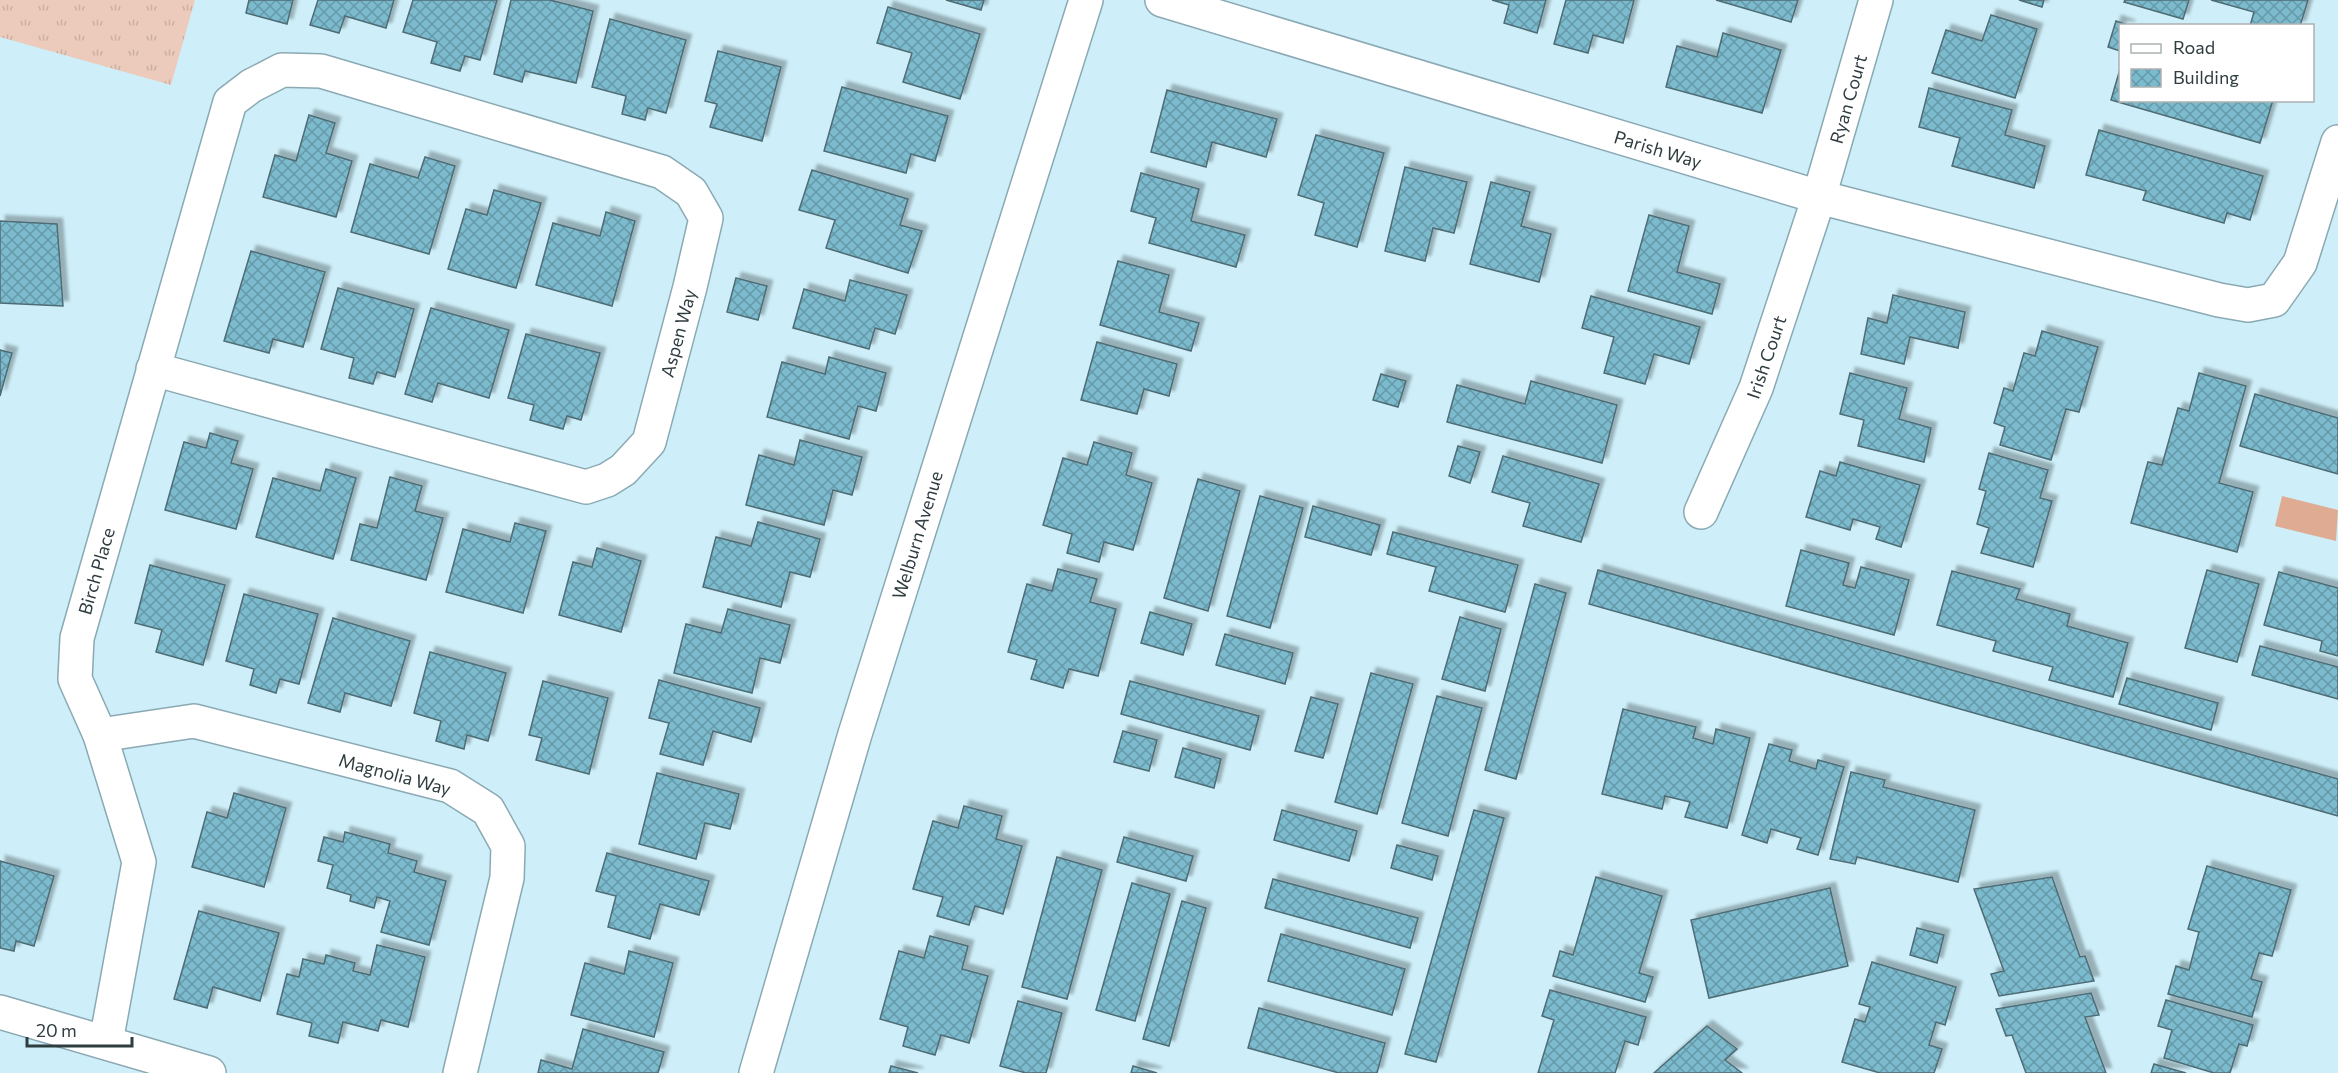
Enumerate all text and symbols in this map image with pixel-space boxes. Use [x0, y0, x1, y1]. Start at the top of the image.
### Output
legend [2119, 24, 2314, 102]
text: Road [2173, 36, 2215, 58]
street label: Ryan Court [1825, 52, 1871, 146]
text: Building [2173, 66, 2239, 88]
street label: Parish Way [1612, 125, 1704, 173]
street label: Aspen Way [656, 286, 700, 380]
street label: Irish Court [1742, 313, 1790, 401]
street label: Welburn Avenue [887, 468, 947, 602]
street label: Birch Place [73, 525, 119, 617]
street label: Magnolia Way [336, 748, 454, 800]
scale bar [27, 1010, 132, 1048]
text: 20 m [36, 1019, 77, 1041]

